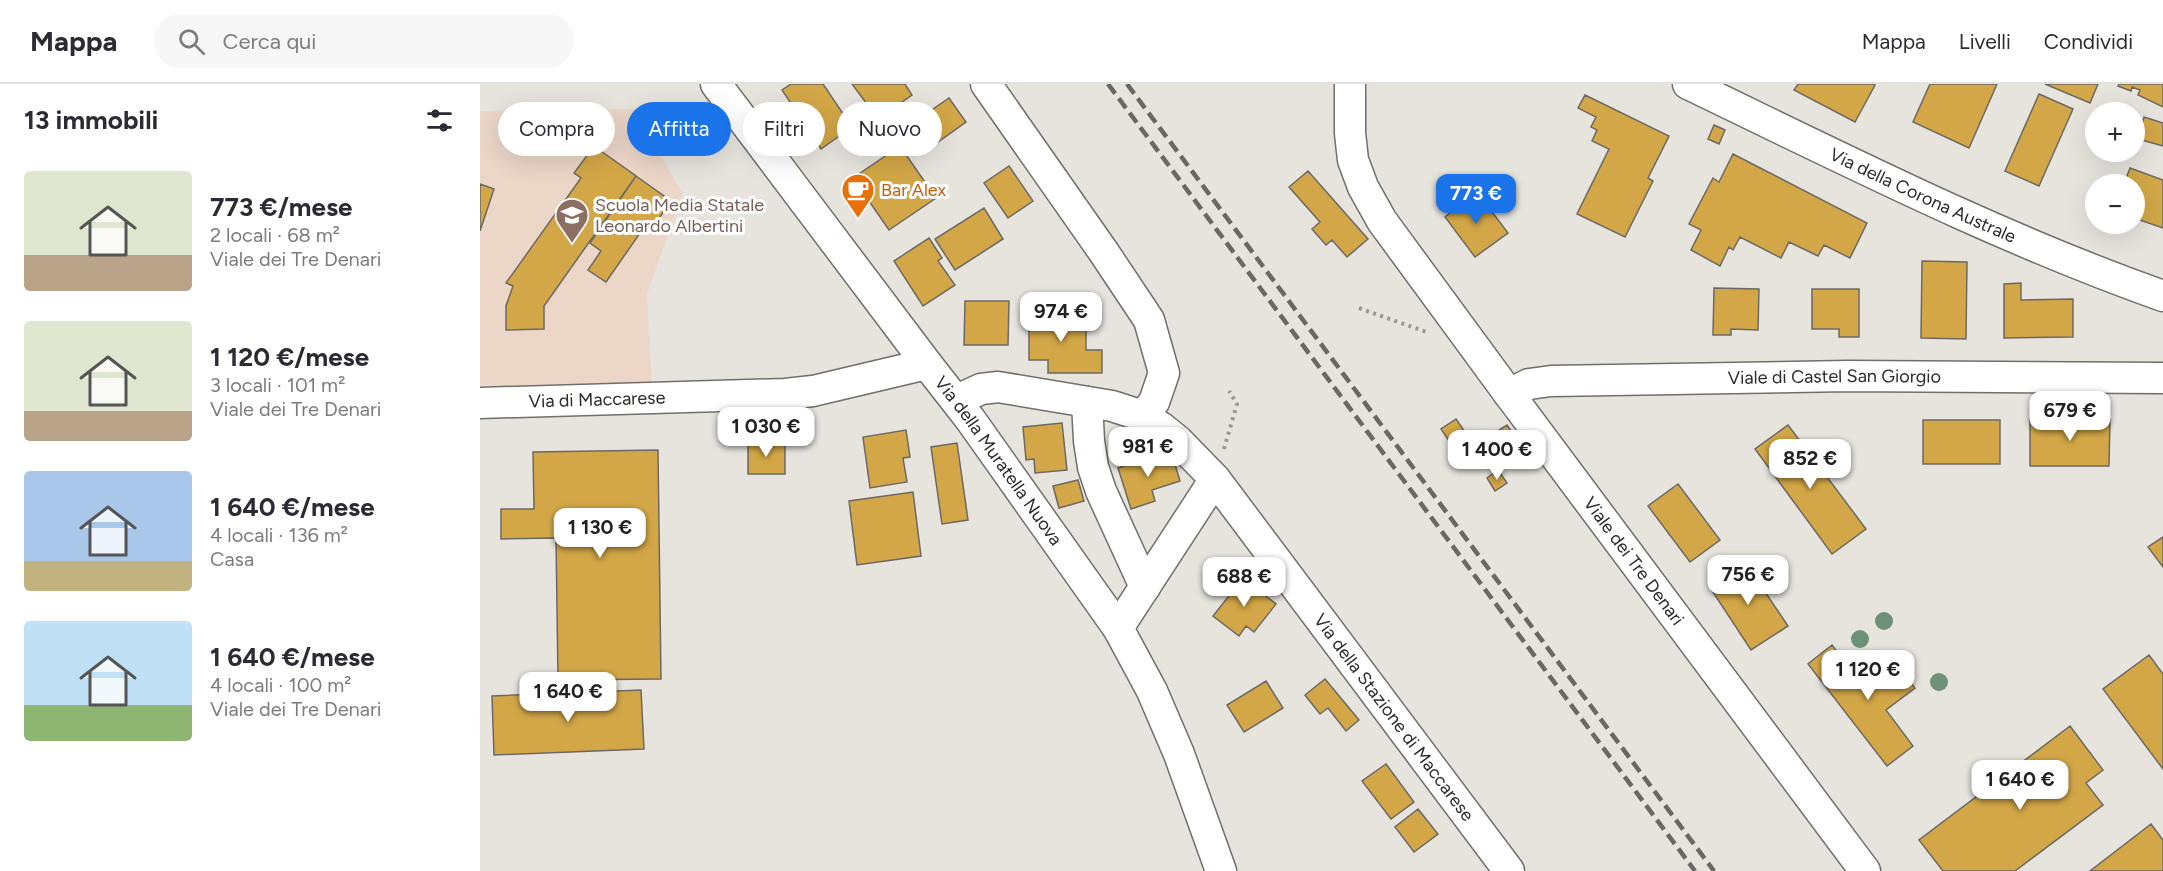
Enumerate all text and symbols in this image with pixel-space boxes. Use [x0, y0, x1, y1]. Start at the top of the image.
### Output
search box [154, 14, 574, 68]
text: Mappa [30, 24, 118, 58]
icon: search [175, 25, 208, 58]
text: Cerca qui [223, 28, 316, 55]
text: Mappa [1862, 29, 1926, 54]
text: Livelli [1959, 29, 2011, 54]
text: Condividi [2044, 29, 2133, 54]
chip: Compra [498, 102, 615, 156]
chip: Affitta [627, 102, 731, 156]
chip: Filtri [743, 102, 825, 156]
chip: Nuovo [837, 102, 942, 156]
map controls [2085, 102, 2145, 234]
button: + [2085, 102, 2145, 162]
text: 13 immobili [24, 104, 158, 136]
icon: filters [423, 104, 456, 137]
street label: Via della Corona Australe [1826, 143, 2019, 248]
cafe icon: Bar Alex [840, 172, 876, 219]
pin: 773 € [1434, 174, 1518, 225]
button: − [2085, 174, 2145, 234]
place label: Bar Alex [881, 179, 947, 201]
text: 773 € [1450, 181, 1502, 205]
text: 773 €/mese [210, 191, 352, 223]
place label: Scuola Media Statale Leonardo Albertini [595, 194, 764, 237]
icon: home [72, 195, 144, 267]
school or university icon: Scuola Media Statale Leonardo Albertini [554, 197, 590, 244]
text: 2 locali · 68 m² [210, 223, 340, 247]
text: Viale dei Tre Denari [210, 247, 381, 271]
pin: 974 € [1019, 292, 1103, 343]
text: 974 € [1034, 299, 1088, 323]
text: 1 120 €/mese [210, 341, 369, 373]
icon: home [72, 345, 144, 417]
street label: Viale di Castel San Giorgio [1728, 365, 1941, 389]
street label: Via della Muratella Nuova [930, 372, 1067, 550]
text: 3 locali · 101 m² [210, 373, 345, 397]
street label: Via di Maccarese [528, 387, 666, 413]
pin: 679 € [2028, 391, 2112, 442]
text: Viale dei Tre Denari [210, 397, 381, 421]
text: 679 € [2044, 398, 2096, 422]
pin: 1 030 € [711, 407, 821, 458]
text: 1 030 € [732, 414, 800, 438]
pin: 981 € [1106, 427, 1190, 478]
pin: 1 400 € [1442, 430, 1552, 481]
text: 981 € [1123, 434, 1173, 458]
text: 1 400 € [1462, 437, 1532, 461]
pin: 852 € [1768, 439, 1852, 490]
text: 852 € [1783, 446, 1837, 470]
text: 1 640 €/mese [210, 491, 375, 523]
street label: Viale dei Tre Denari [1579, 493, 1689, 630]
icon: home [72, 495, 144, 567]
pin: 1 130 € [545, 508, 655, 559]
text: 1 130 € [568, 515, 632, 539]
text: 4 locali · 136 m² [210, 523, 348, 547]
text: Casa [210, 547, 254, 571]
pin: 756 € [1706, 555, 1790, 606]
pin: 688 € [1202, 557, 1286, 608]
text: 756 € [1722, 562, 1775, 586]
text: 688 € [1217, 564, 1271, 588]
street label: Via della Stazione di Maccarese [1309, 610, 1479, 826]
text: 1 640 €/mese [210, 641, 375, 673]
icon: home [72, 645, 144, 717]
pin: 1 120 € [1813, 650, 1923, 701]
text: 1 120 € [1836, 657, 1900, 681]
pin: 1 640 € [513, 672, 623, 723]
text: 4 locali · 100 m² [210, 673, 351, 697]
text: 1 640 € [533, 679, 603, 703]
text: Viale dei Tre Denari [210, 697, 381, 721]
pin: 1 640 € [1965, 760, 2075, 811]
text: 1 640 € [1985, 767, 2055, 791]

